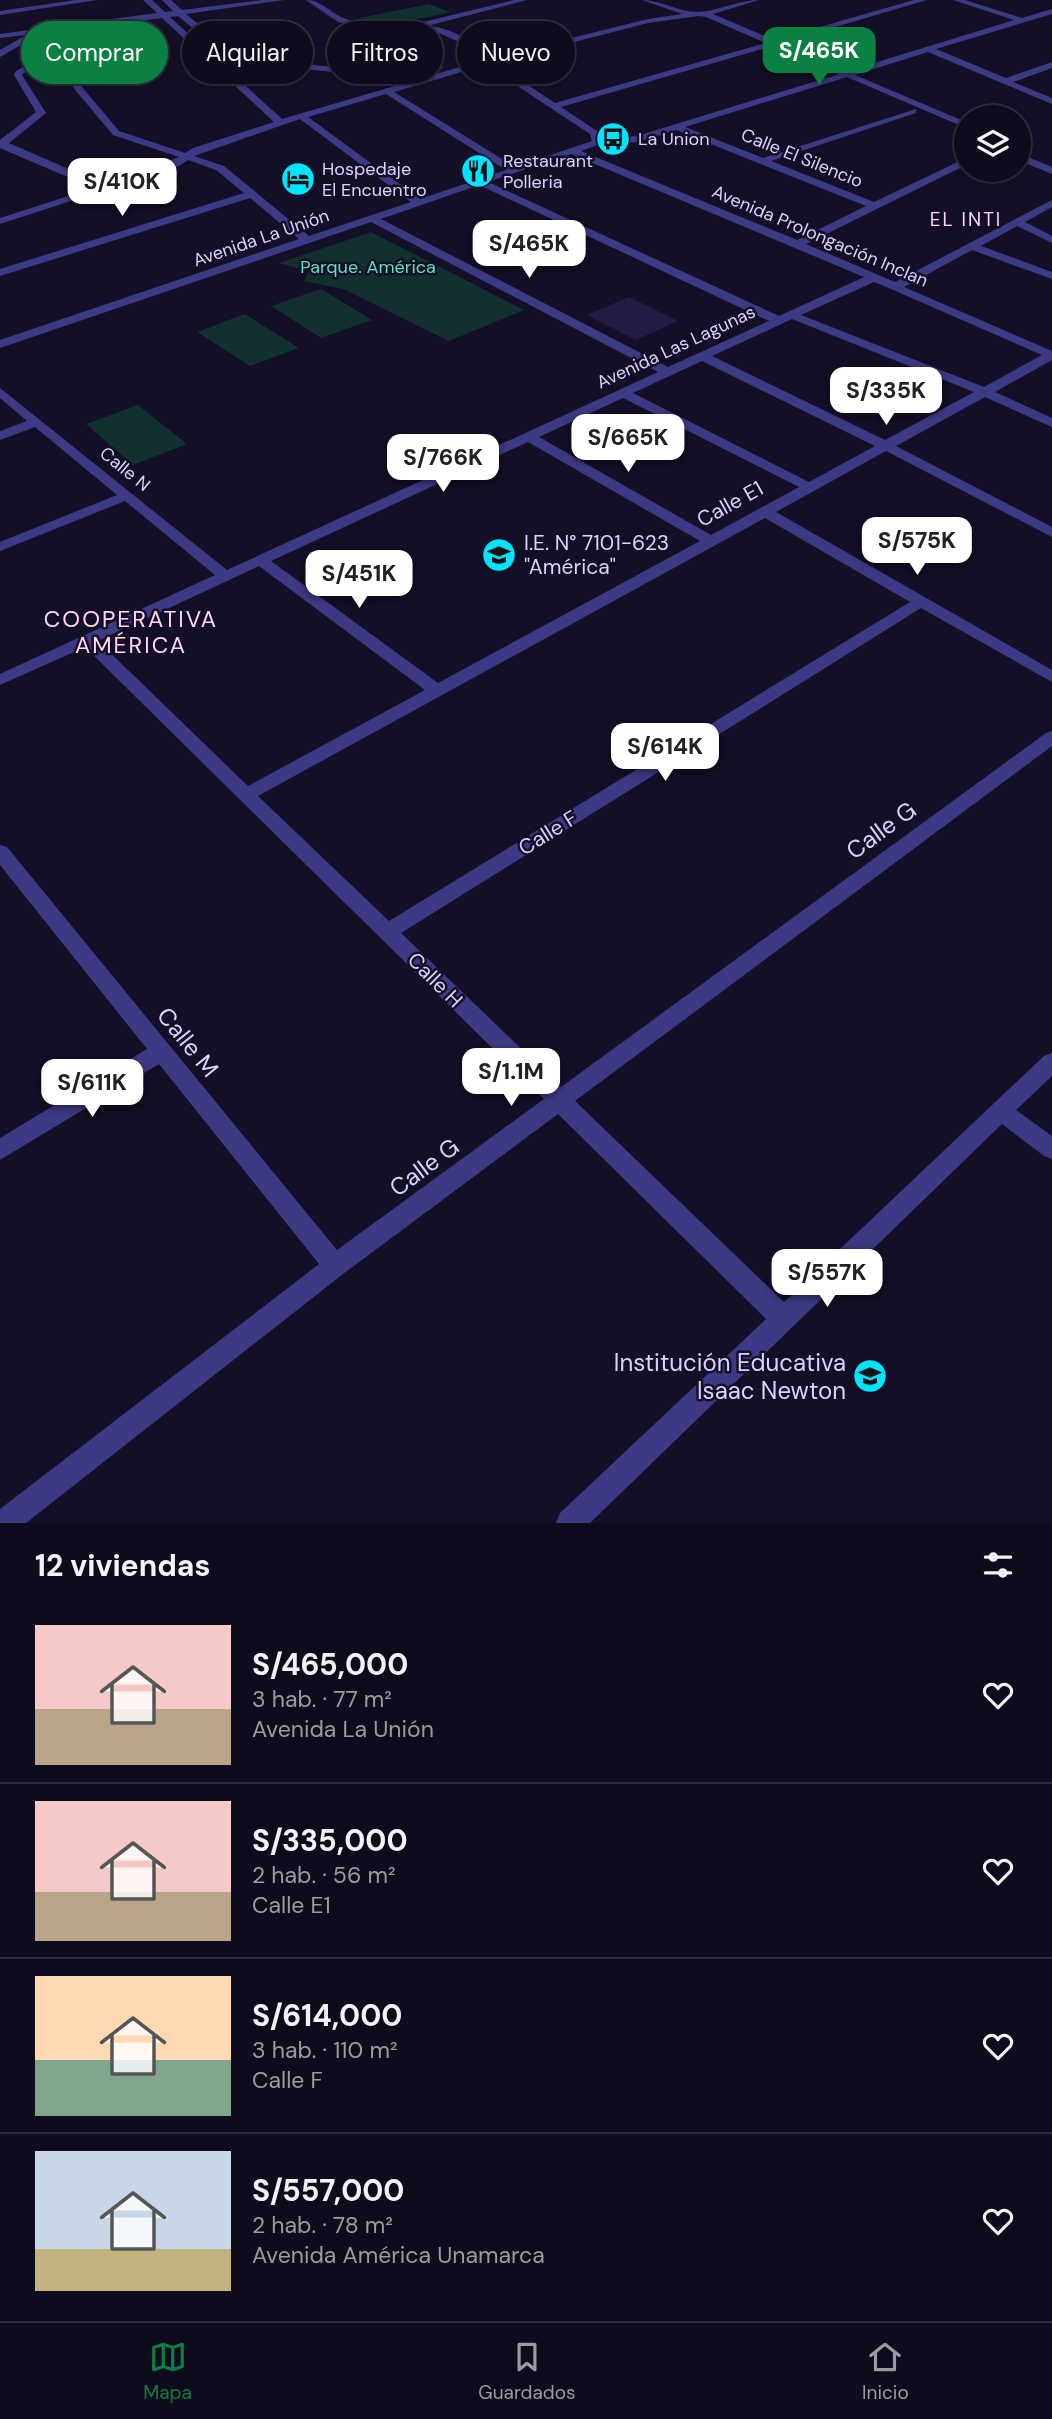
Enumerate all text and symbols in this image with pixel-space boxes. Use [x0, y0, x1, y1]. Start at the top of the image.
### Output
chip: Comprar [21, 21, 168, 84]
chip: Alquilar [182, 21, 313, 84]
chip: Filtros [327, 21, 443, 84]
chip: Nuevo [457, 21, 575, 84]
pin: S/465K [762, 28, 876, 87]
text: S/465K [779, 35, 859, 65]
map controls [954, 105, 1031, 182]
button: layers [954, 105, 1031, 182]
bus stop icon: La Union [594, 120, 632, 158]
street label: Calle El Silencio [738, 123, 866, 193]
place label: La Union [638, 127, 710, 151]
place label: Restaurant Polleria [503, 149, 593, 194]
restaurant icon: Restaurant Polleria [459, 152, 497, 190]
place label: Hospedaje El Encuentro [322, 157, 427, 202]
pin: S/410K [65, 158, 179, 218]
hotel icon: Hospedaje El Encuentro [279, 160, 317, 198]
text: S/410K [84, 166, 160, 196]
street label: Avenida Prolongación Inclan [708, 180, 932, 292]
street label: Avenida La Unión [190, 203, 332, 273]
district label: EL INTI [930, 207, 1002, 232]
pin: S/465K [472, 220, 586, 280]
text: S/465K [489, 228, 569, 258]
park label: Parque. América [300, 255, 436, 279]
street label: Avenida Las Lagunas [593, 300, 759, 394]
pin: S/335K [829, 368, 943, 427]
text: S/335K [846, 375, 926, 405]
pin: S/665K [571, 414, 685, 474]
text: S/665K [587, 422, 669, 452]
pin: S/766K [386, 434, 500, 494]
street label: Calle N [95, 441, 155, 497]
text: S/766K [403, 442, 483, 472]
street label: Calle E1 [692, 474, 768, 534]
pin: S/575K [860, 518, 974, 577]
text: S/575K [878, 525, 956, 555]
place label: I.E. N° 7101-623 "América" [524, 529, 669, 581]
school or university icon: I.E. N° 7101-623 "América" [480, 536, 518, 574]
pin: S/451K [302, 550, 416, 610]
text: S/451K [322, 558, 396, 588]
district label: COOPERATIVA AMÉRICA [44, 604, 218, 660]
pin: S/614K [608, 724, 722, 783]
text: S/614K [627, 731, 703, 761]
street label: Calle G [840, 794, 922, 866]
street label: Calle F [513, 804, 583, 862]
street label: Calle H [401, 946, 469, 1014]
street label: Calle M [150, 1001, 226, 1083]
pin: S/1.1M [454, 1048, 568, 1108]
text: S/1.1M [478, 1056, 544, 1086]
pin: S/611K [35, 1060, 149, 1119]
text: S/611K [57, 1067, 127, 1097]
street label: Calle G [383, 1131, 465, 1203]
pin: S/557K [770, 1250, 884, 1309]
text: S/557K [788, 1257, 866, 1287]
place label: Institución Educativa Isaac Newton [614, 1347, 846, 1406]
school or university icon: Institución Educativa Isaac Newton [851, 1357, 889, 1395]
text: 12 viviendas [35, 1546, 210, 1585]
icon: filters [979, 1546, 1017, 1584]
text: S/465,000 [252, 1645, 408, 1684]
icon: home [91, 1653, 175, 1737]
icon: heart [979, 1676, 1017, 1714]
text: 3 hab. · 77 m² [252, 1684, 392, 1714]
text: Avenida La Unión [252, 1714, 434, 1744]
text: S/335,000 [252, 1821, 408, 1860]
icon: home [91, 1829, 175, 1913]
icon: heart [979, 1852, 1017, 1890]
text: 2 hab. · 56 m² [252, 1860, 396, 1890]
text: Calle E1 [252, 1890, 331, 1920]
text: S/614,000 [252, 1996, 402, 2035]
icon: home [91, 2004, 175, 2088]
icon: heart [979, 2027, 1017, 2065]
text: 3 hab. · 110 m² [252, 2035, 397, 2065]
text: Calle F [252, 2065, 323, 2095]
text: S/557,000 [252, 2171, 405, 2210]
icon: home [91, 2179, 175, 2263]
icon: heart [979, 2202, 1017, 2240]
text: 2 hab. · 78 m² [252, 2210, 393, 2240]
text: Avenida América Unamarca [252, 2240, 545, 2270]
tab: Mapa [143, 2338, 192, 2405]
tab: Guardados [478, 2338, 576, 2405]
tab: Inicio [862, 2338, 909, 2405]

